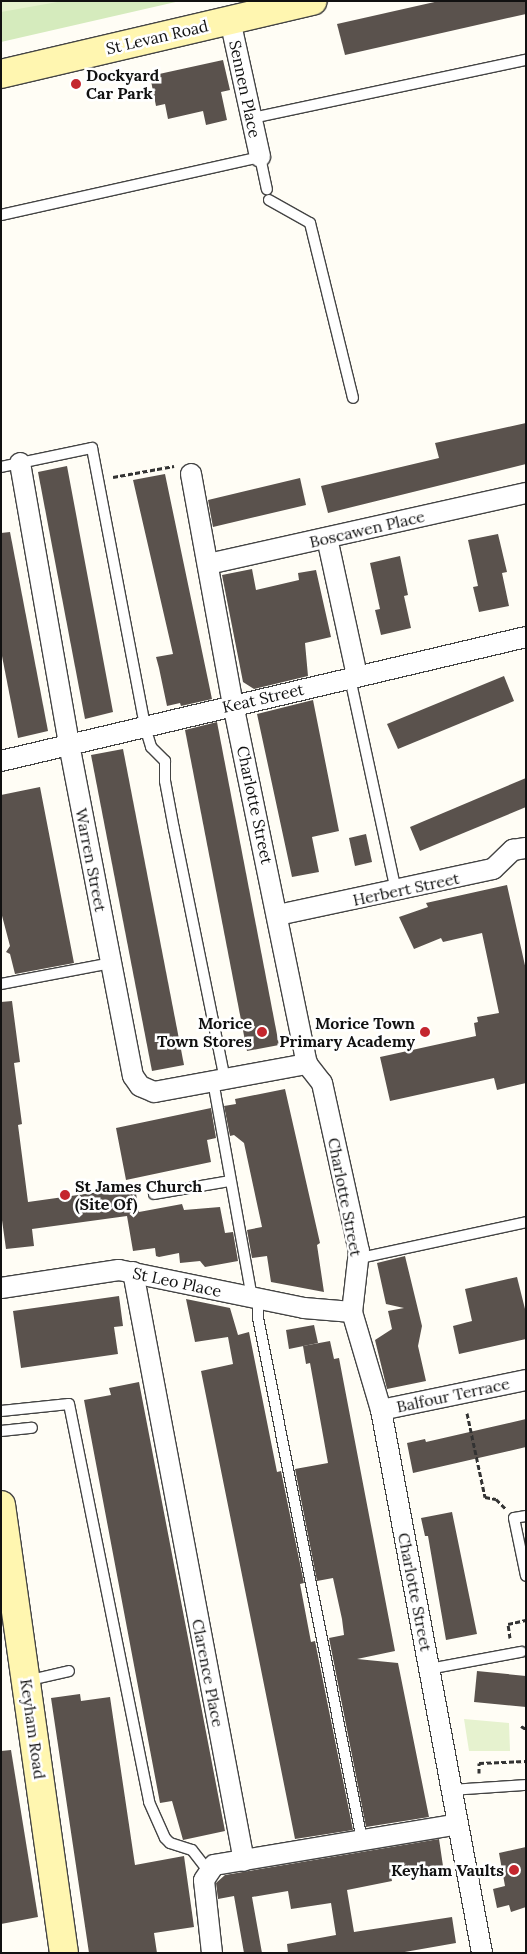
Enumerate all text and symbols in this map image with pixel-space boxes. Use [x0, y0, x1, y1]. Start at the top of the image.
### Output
street label: St Levan Road [104, 16, 210, 58]
street label: Sennen Place [225, 39, 265, 139]
place label: Dockyard Car Park [86, 65, 159, 103]
marker: Dockyard Car Park [70, 78, 82, 90]
street label: Boscawen Place [307, 506, 427, 552]
street label: Keat Street [220, 679, 306, 717]
street label: Charlotte Street [233, 744, 277, 866]
street label: Warren Street [72, 807, 110, 913]
street label: Herbert Street [351, 868, 461, 910]
place label: Morice Town Stores [157, 1013, 252, 1051]
place label: Morice Town Primary Academy [279, 1013, 415, 1051]
marker: Morice Town Stores [256, 1026, 268, 1038]
marker: Morice Town Primary Academy [419, 1026, 431, 1038]
street label: Charlotte Street [324, 1136, 366, 1258]
place label: St James Church (Site Of) [75, 1176, 202, 1214]
marker: St James Church (Site Of) [59, 1189, 71, 1201]
street label: St Leo Place [131, 1263, 223, 1301]
street label: Balfour Terrace [395, 1374, 511, 1416]
street label: Charlotte Street [394, 1531, 436, 1653]
street label: Clarence Place [188, 1617, 228, 1729]
street label: Keyham Road [16, 1678, 50, 1780]
place label: Keyham Vaults [391, 1860, 504, 1880]
marker: Keyham Vaults [508, 1864, 520, 1876]

